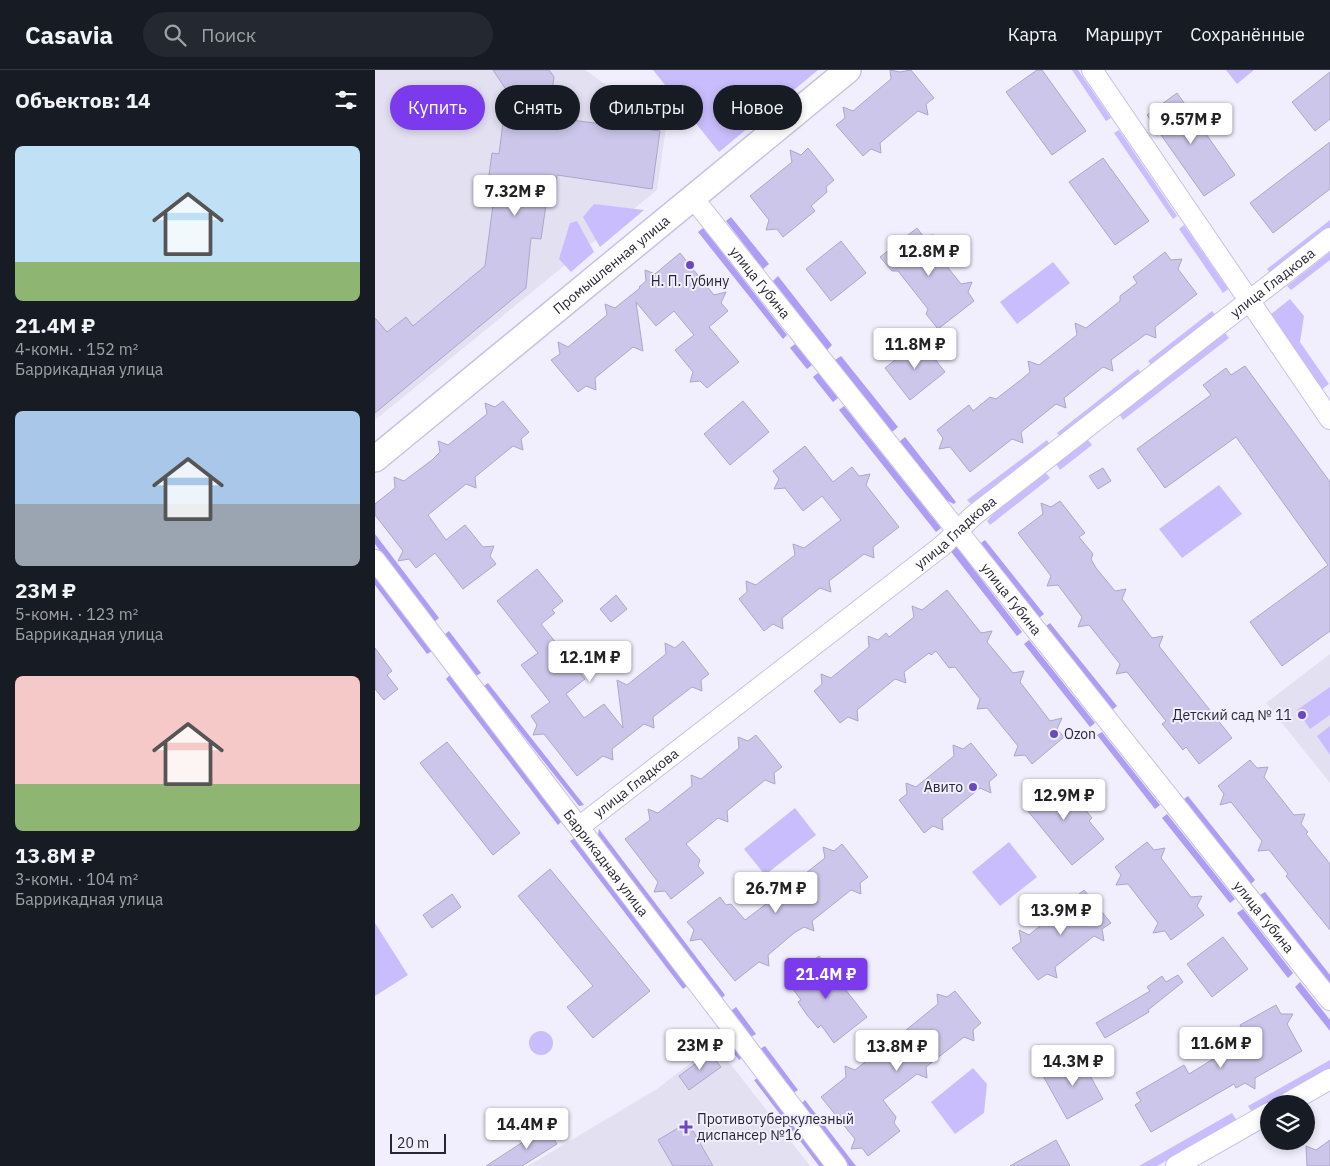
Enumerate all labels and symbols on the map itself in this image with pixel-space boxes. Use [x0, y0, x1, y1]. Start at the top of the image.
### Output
pin: 9.57M ₽ [1145, 102, 1237, 145]
pin: 7.32M ₽ [469, 174, 561, 217]
street label: Промышленная улица [549, 211, 674, 318]
pin: 12.8M ₽ [883, 234, 975, 277]
street label: улица Губина [726, 243, 795, 323]
street label: улица Гладкова [1227, 244, 1319, 321]
marker: Н. П. Губину [684, 259, 696, 271]
place label: Н. П. Губину [651, 272, 729, 290]
pin: 11.8M ₽ [869, 328, 961, 370]
street label: улица Гладкова [911, 492, 1000, 573]
street label: улица Губина [977, 559, 1046, 639]
pin: 12.1M ₽ [544, 640, 636, 683]
place label: Детский сад № 11 [1172, 706, 1292, 724]
marker: Детский сад № 11 [1296, 709, 1308, 721]
place label: Ozon [1064, 725, 1096, 743]
marker: Ozon [1048, 728, 1060, 740]
street label: улица Гладкова [590, 744, 682, 821]
place label: Авито [924, 778, 963, 796]
pin: 12.9M ₽ [1018, 778, 1110, 821]
marker: Авито [967, 781, 979, 793]
street label: Баррикадная улица [559, 806, 653, 921]
pin: 26.7M ₽ [730, 872, 822, 914]
street label: улица Губина [1230, 877, 1299, 957]
pin: 13.9M ₽ [1015, 894, 1107, 936]
pin: 21.4M ₽ [780, 958, 872, 1000]
pin: 11.6M ₽ [1175, 1026, 1267, 1069]
pin: 23M ₽ [665, 1028, 735, 1071]
pin: 13.8M ₽ [851, 1030, 943, 1072]
pin: 14.3M ₽ [1027, 1044, 1119, 1087]
pin: 14.4M ₽ [481, 1108, 573, 1150]
place label: Противотуберкулезный диспансер №16 [697, 1110, 854, 1144]
marker: Противотуберкулезный диспансер №16 [679, 1120, 693, 1134]
scale bar [390, 1131, 446, 1154]

